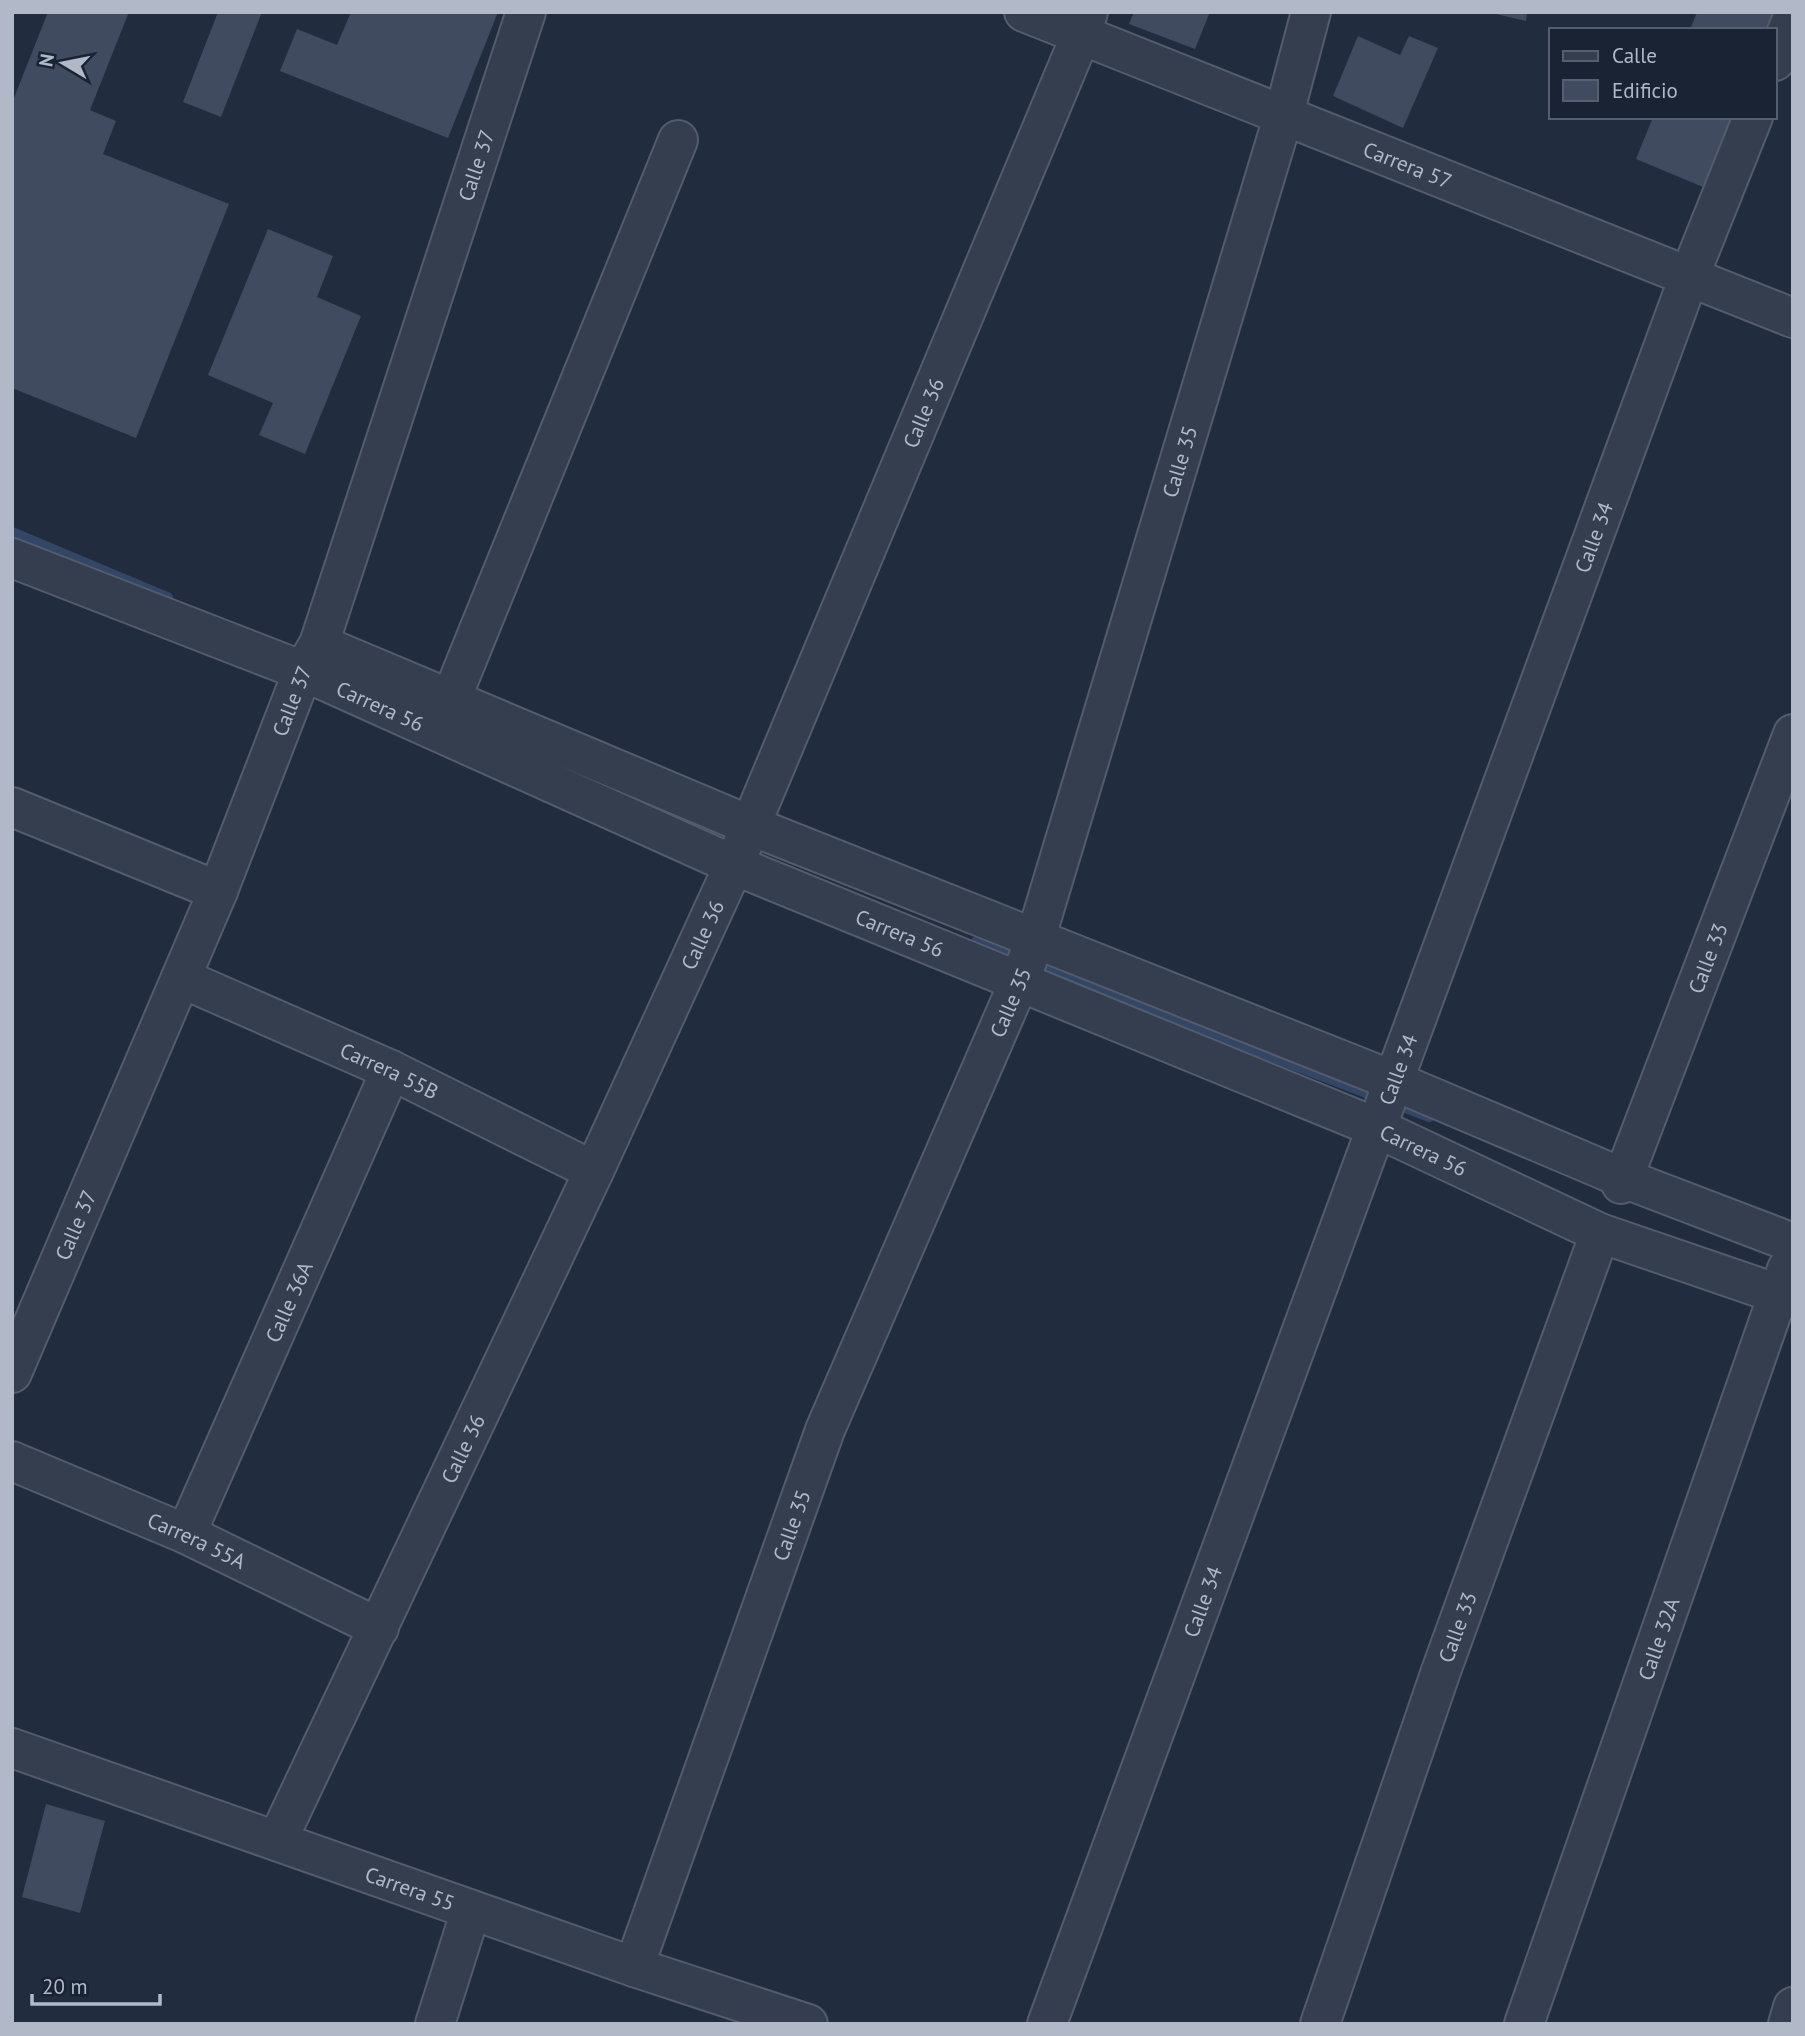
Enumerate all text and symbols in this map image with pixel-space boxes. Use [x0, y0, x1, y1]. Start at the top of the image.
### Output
north arrow [28, 28, 98, 98]
legend [1549, 28, 1777, 119]
text: Calle [1612, 42, 1657, 69]
text: N [33, 52, 59, 68]
text: Edificio [1612, 77, 1678, 104]
street label: Calle 37 [451, 126, 500, 205]
street label: Carrera 57 [1359, 135, 1456, 194]
street label: Calle 36 [896, 374, 950, 452]
street label: Calle 35 [1156, 422, 1203, 500]
street label: Calle 34 [1568, 498, 1619, 576]
street label: Calle 37 [266, 662, 317, 740]
street label: Carrera 56 [332, 674, 428, 737]
street label: Calle 36 [675, 896, 730, 974]
street label: Carrera 56 [852, 903, 948, 963]
street label: Calle 33 [1682, 919, 1733, 997]
street label: Calle 35 [983, 964, 1037, 1041]
street label: Calle 34 [1372, 1030, 1423, 1109]
street label: Carrera 55B [336, 1036, 443, 1105]
street label: Carrera 56 [1376, 1118, 1471, 1182]
street label: Calle 37 [48, 1186, 102, 1264]
street label: Calle 36A [259, 1256, 319, 1346]
street label: Calle 36 [435, 1410, 491, 1488]
street label: Calle 35 [766, 1486, 816, 1564]
street label: Carrera 55A [144, 1506, 251, 1575]
street label: Calle 34 [1177, 1562, 1228, 1641]
street label: Calle 33 [1432, 1588, 1482, 1666]
street label: Calle 32A [1631, 1593, 1685, 1684]
street label: Carrera 55 [362, 1860, 458, 1916]
scale bar [32, 1962, 159, 2006]
text: 20 m [42, 1973, 88, 2000]

